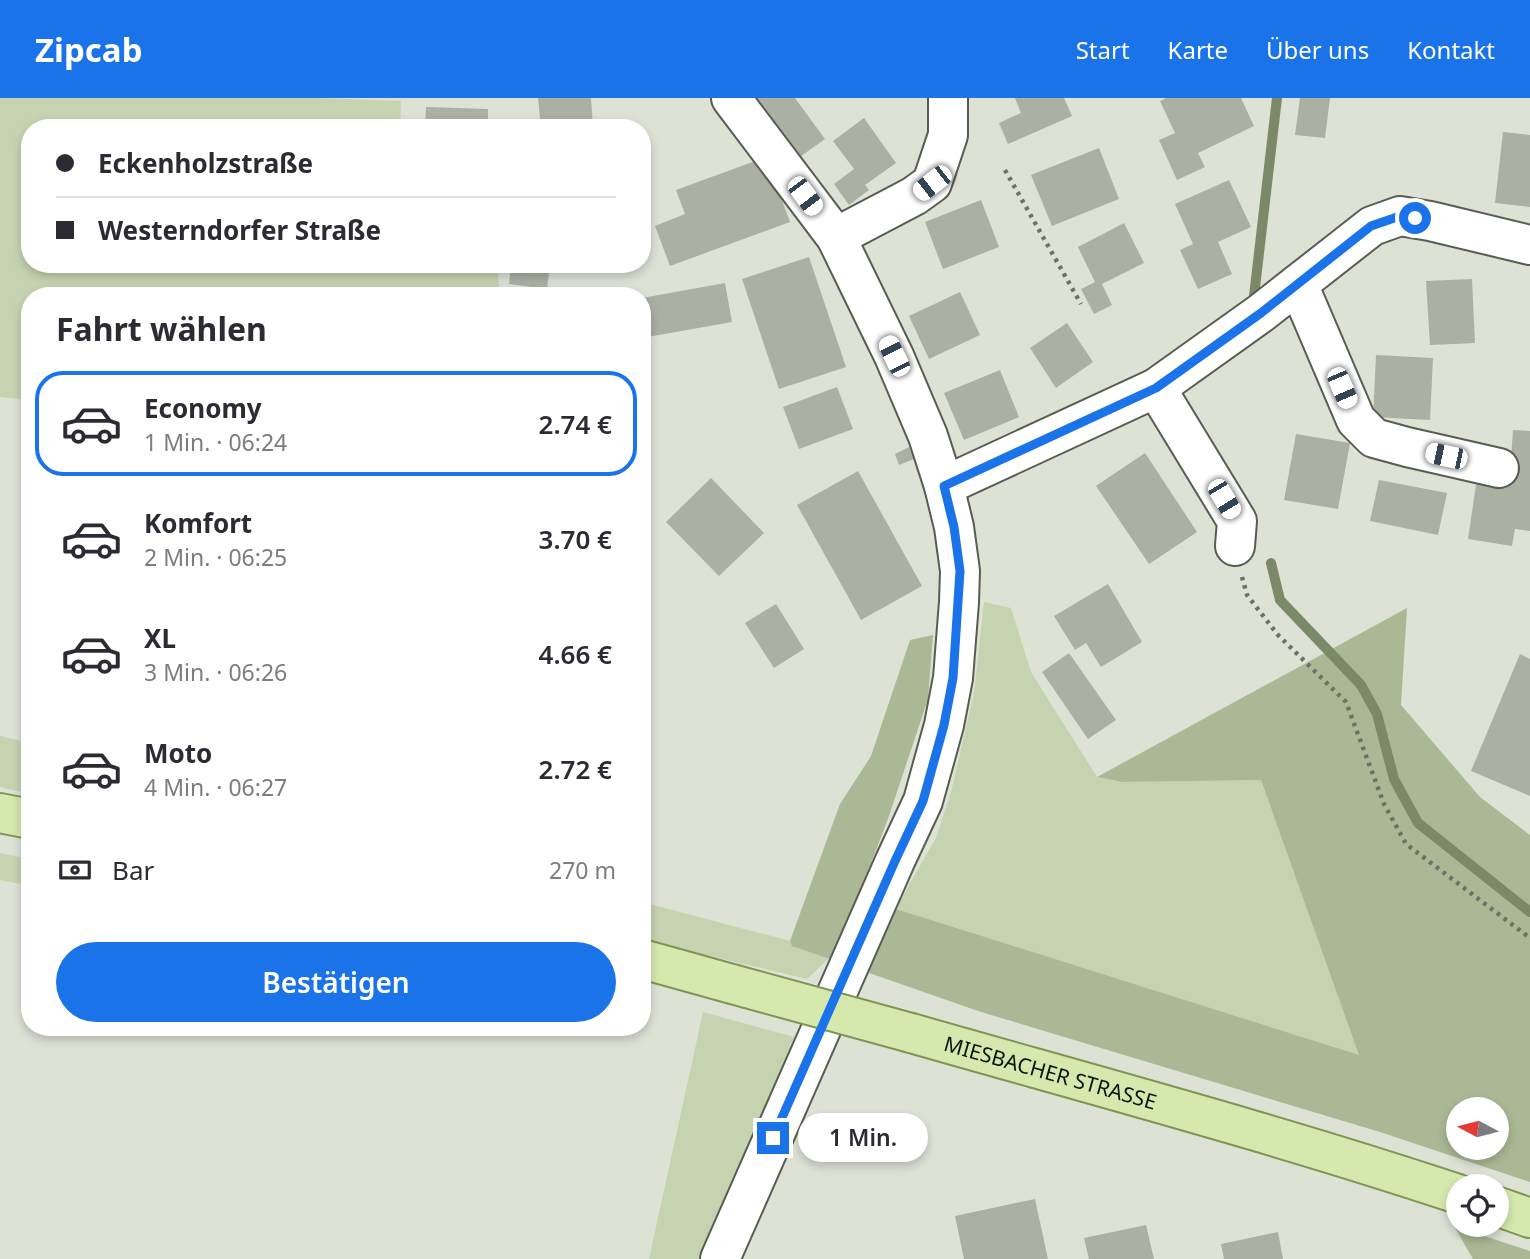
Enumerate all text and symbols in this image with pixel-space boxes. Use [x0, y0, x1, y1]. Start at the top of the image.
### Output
text: Zipcab [35, 27, 142, 72]
text: Start [1076, 33, 1130, 66]
text: Karte [1168, 33, 1228, 66]
text: Über uns [1266, 33, 1369, 66]
text: Kontakt [1407, 33, 1495, 66]
text: Eckenholzstraße [98, 145, 313, 181]
car [909, 162, 956, 204]
car [784, 173, 827, 219]
route start [1399, 202, 1431, 234]
text: Westerndorfer Straße [98, 212, 381, 248]
text: Fahrt wählen [56, 307, 267, 350]
car [876, 333, 913, 379]
car [1325, 365, 1360, 411]
text: Economy [144, 390, 262, 426]
icon: car [60, 392, 123, 455]
text: 2.74 € [539, 406, 612, 442]
text: 1 Min. · 06:24 [144, 426, 287, 458]
car [1424, 441, 1469, 471]
car [1205, 476, 1244, 522]
text: Komfort [144, 505, 252, 541]
icon: car [60, 507, 123, 570]
text: 3.70 € [539, 521, 612, 557]
text: 2 Min. · 06:25 [144, 541, 287, 573]
text: XL [144, 620, 176, 656]
icon: car [60, 622, 123, 685]
text: 4.66 € [539, 636, 612, 672]
text: 3 Min. · 06:26 [144, 656, 287, 688]
text: Moto [144, 735, 212, 771]
icon: car [60, 737, 123, 800]
text: 2.72 € [539, 751, 612, 787]
text: 4 Min. · 06:27 [144, 771, 287, 803]
icon: cash [56, 851, 94, 889]
text: Bar [112, 852, 154, 888]
text: 270 m [549, 854, 616, 886]
button: Bestätigen [56, 942, 616, 1022]
street label: MIESBACHER STRASSE [941, 1029, 1160, 1116]
north arrow [1446, 1097, 1508, 1160]
map controls [1446, 1097, 1509, 1237]
callout: 1 Min. [798, 1114, 927, 1162]
text: 1 Min. [829, 1121, 897, 1153]
route end [757, 1122, 789, 1154]
button: locate [1446, 1174, 1509, 1237]

